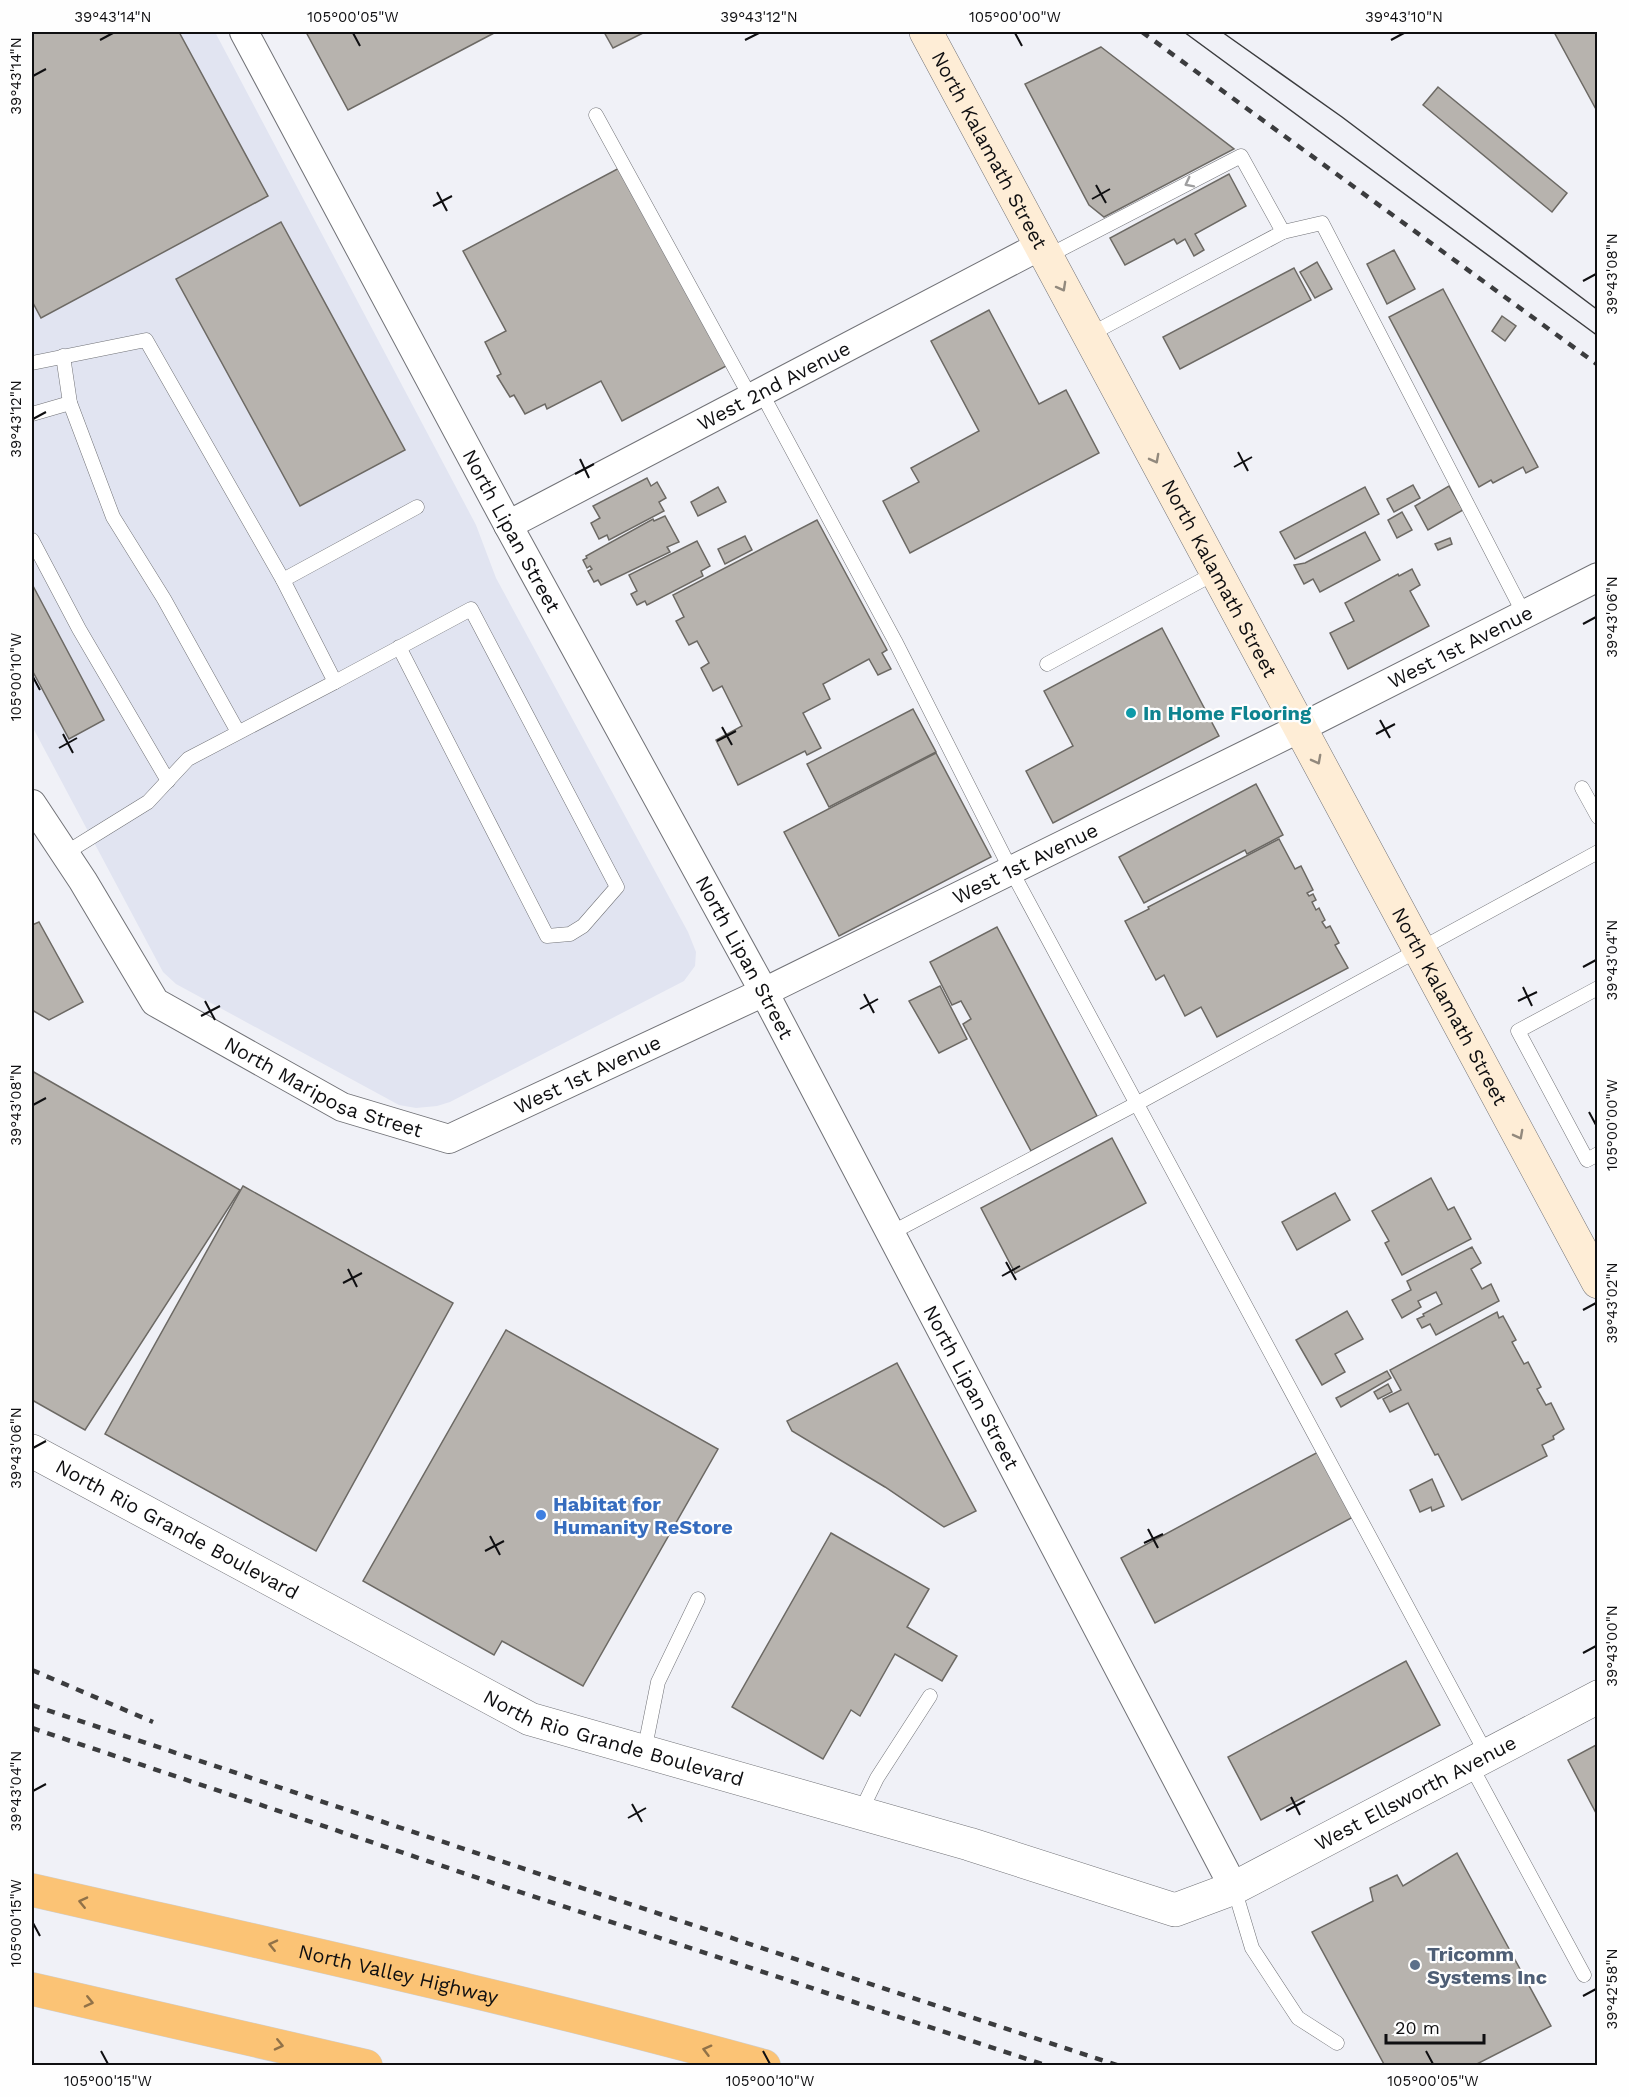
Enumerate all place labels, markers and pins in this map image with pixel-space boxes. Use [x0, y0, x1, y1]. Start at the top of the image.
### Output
place label: In Home Flooring [1143, 701, 1312, 725]
marker: In Home Flooring [1124, 706, 1138, 720]
place label: Habitat for Humanity ReStore [553, 1492, 733, 1539]
marker: Habitat for Humanity ReStore [534, 1508, 548, 1522]
place label: Tricomm Systems Inc [1427, 1942, 1547, 1989]
marker: Tricomm Systems Inc [1408, 1958, 1422, 1972]

